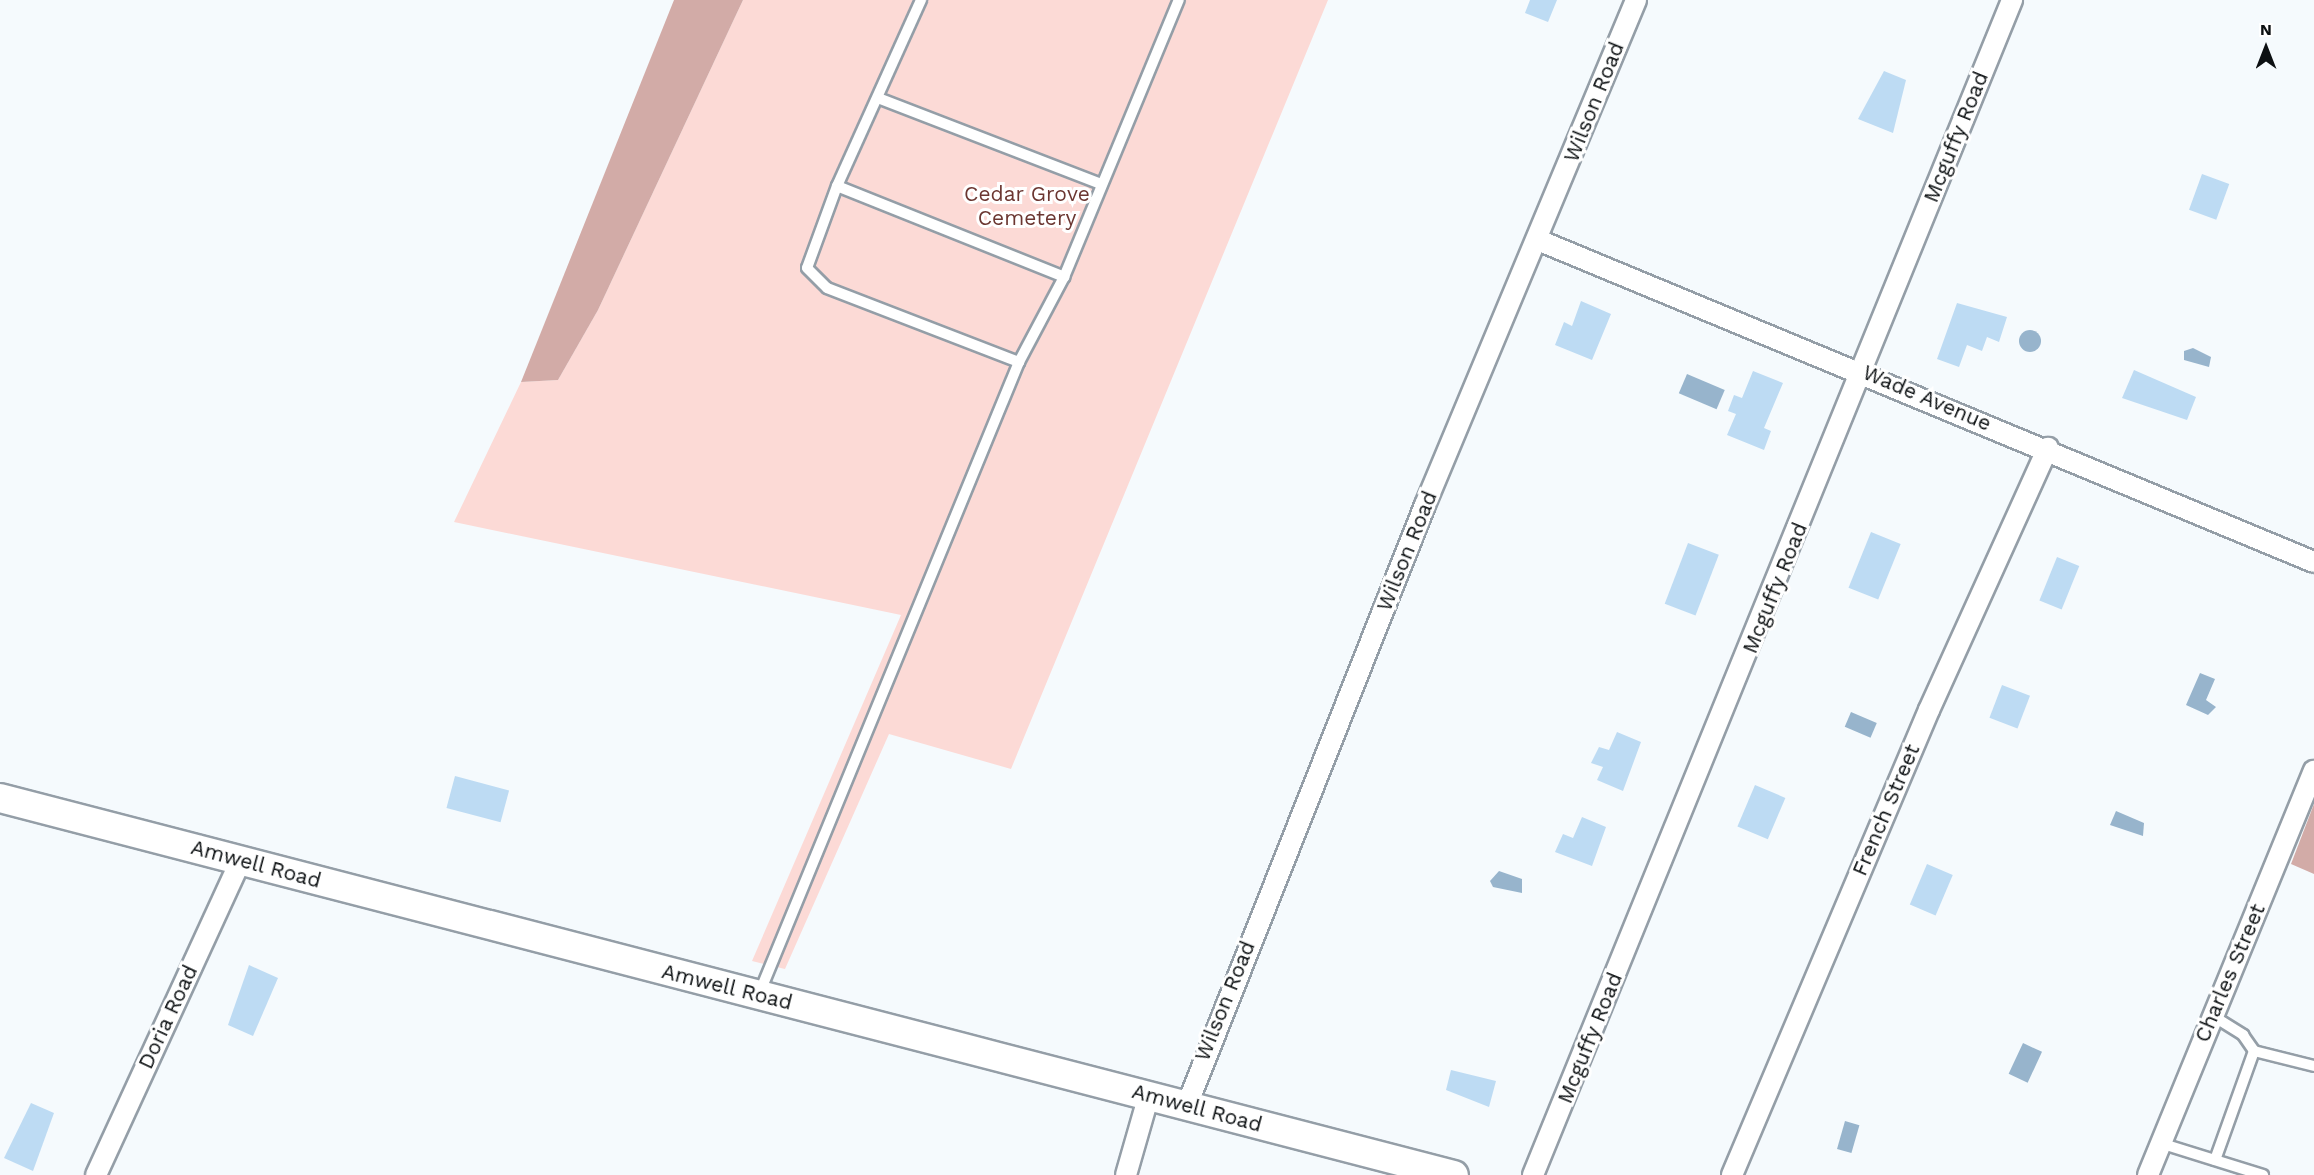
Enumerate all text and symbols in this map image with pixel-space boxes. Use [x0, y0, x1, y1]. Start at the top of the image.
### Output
north arrow [2236, 18, 2296, 78]
text: N [2260, 20, 2272, 39]
street label: Wilson Road [1558, 38, 1630, 166]
street label: Mcguffy Road [1918, 68, 1994, 206]
park label: Cedar Grove Cemetery [964, 181, 1090, 231]
street label: Wade Avenue [1859, 359, 1995, 437]
street label: Wilson Road [1371, 487, 1443, 615]
street label: Mcguffy Road [1737, 519, 1813, 657]
street label: French Street [1847, 740, 1925, 880]
street label: Amwell Road [188, 834, 324, 894]
street label: Charles Street [2190, 900, 2270, 1046]
street label: Wilson Road [1189, 937, 1261, 1065]
street label: Amwell Road [659, 959, 795, 1015]
street label: Doria Road [133, 961, 203, 1073]
street label: Mcguffy Road [1552, 969, 1628, 1107]
street label: Amwell Road [1129, 1078, 1265, 1138]

